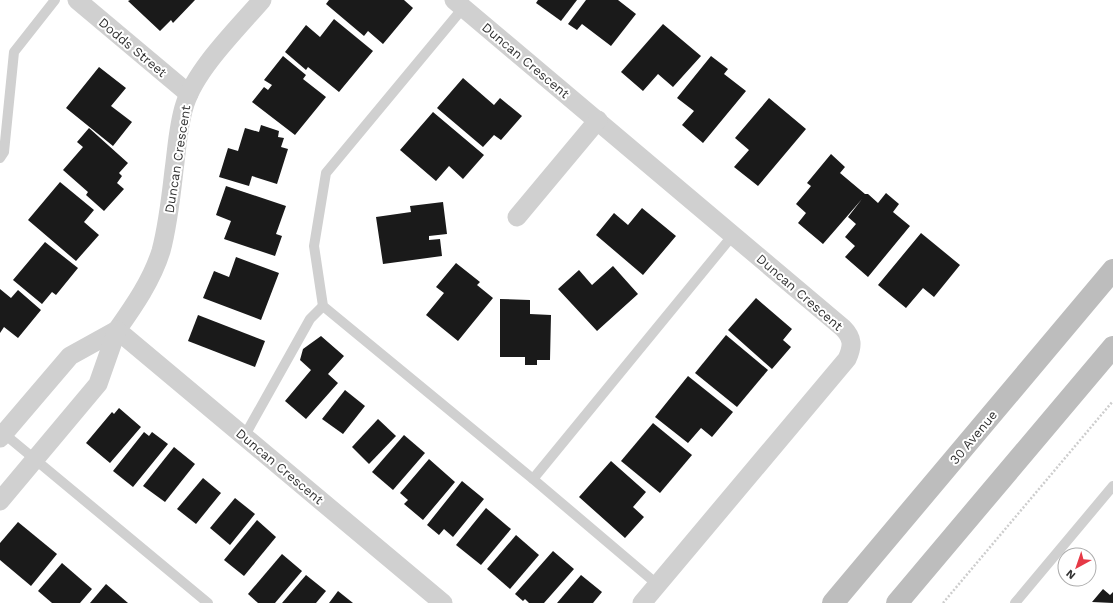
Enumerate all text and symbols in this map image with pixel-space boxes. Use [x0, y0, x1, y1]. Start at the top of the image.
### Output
street label: Dodds Street [96, 15, 170, 80]
street label: Duncan Crescent [479, 20, 573, 102]
street label: Duncan Crescent [162, 103, 194, 214]
street label: Duncan Crescent [754, 251, 846, 334]
street label: 30 Avenue [947, 407, 1000, 467]
street label: Duncan Crescent [233, 426, 327, 508]
north arrow [1057, 547, 1097, 587]
text: N [1064, 567, 1078, 582]

